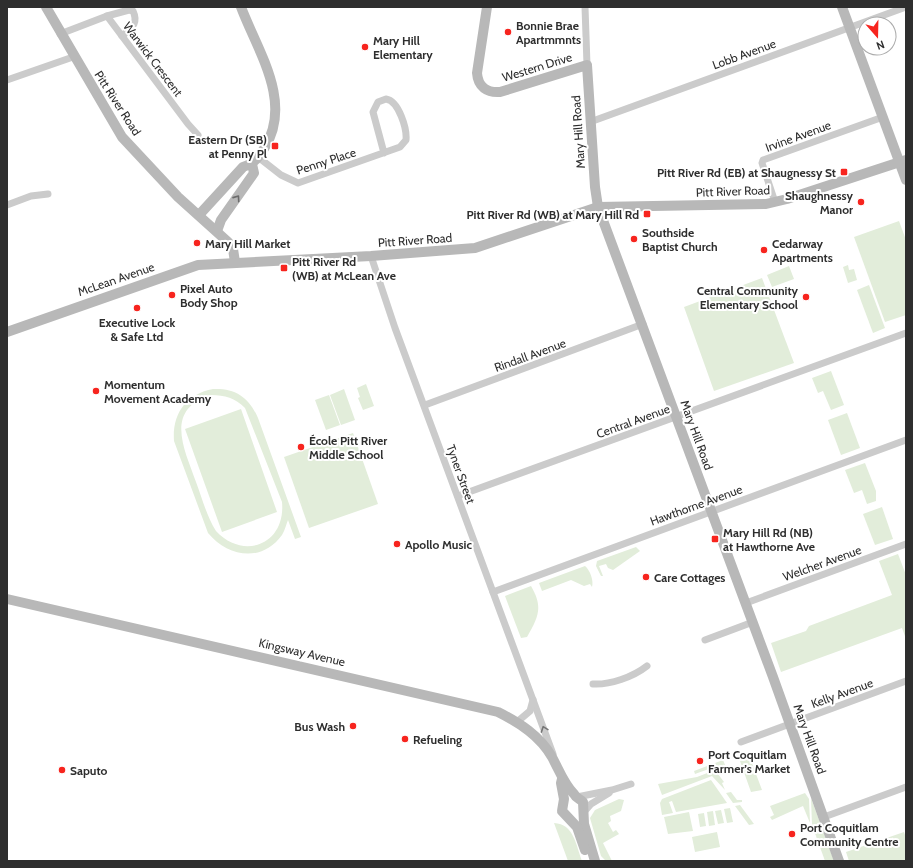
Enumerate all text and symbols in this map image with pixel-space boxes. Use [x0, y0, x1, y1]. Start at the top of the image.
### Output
north arrow [857, 16, 897, 56]
place label: Bonnie Brae Apartmmnts [516, 18, 581, 47]
street label: Warwick Crescent [120, 19, 186, 99]
marker: Bonnie Brae Apartmmnts [503, 27, 513, 37]
place label: Mary Hill Elementary [373, 33, 433, 62]
street label: Lobb Avenue [710, 36, 778, 72]
text: N [874, 37, 886, 53]
marker: Mary Hill Elementary [360, 42, 370, 52]
street label: Western Drive [500, 49, 574, 85]
street label: Pitt River Road [91, 68, 145, 138]
street label: Mary Hill Road [568, 95, 588, 169]
street label: Irvine Avenue [763, 117, 833, 155]
place label: Eastern Dr (SB) at Penny Pl [188, 132, 267, 161]
marker: Eastern Dr (SB) at Penny Pl [270, 141, 280, 151]
street label: Penny Place [294, 144, 358, 178]
place label: Pitt River Rd (EB) at Shaugnessy St [657, 165, 836, 180]
marker: Pitt River Rd (EB) at Shaugnessy St [839, 167, 849, 177]
street label: Pitt River Road [696, 182, 770, 200]
place label: Shaughnessy Manor [785, 188, 854, 217]
one-way arrow [232, 195, 240, 202]
marker: Shaughnessy Manor [856, 197, 866, 207]
place label: Pitt River Rd (WB) at Mary Hill Rd [466, 207, 639, 222]
marker: Pitt River Rd (WB) at Mary Hill Rd [642, 209, 652, 219]
place label: Southside Baptist Church [642, 225, 718, 254]
street label: Pitt River Road [377, 230, 453, 250]
marker: Southside Baptist Church [629, 234, 639, 244]
place label: Mary Hill Market [205, 236, 290, 251]
place label: Cedarway Apartments [772, 236, 833, 265]
marker: Mary Hill Market [192, 238, 202, 248]
marker: Cedarway Apartments [759, 245, 769, 255]
place label: Pitt River Rd (WB) at McLean Ave [292, 254, 396, 283]
street label: McLean Avenue [76, 259, 156, 299]
marker: Pitt River Rd (WB) at McLean Ave [279, 263, 289, 273]
place label: Pixel Auto Body Shop [180, 281, 238, 310]
place label: Central Community Elementary School [697, 283, 799, 312]
marker: Pixel Auto Body Shop [167, 290, 177, 300]
marker: Central Community Elementary School [801, 292, 811, 302]
marker: Executive Lock & Safe Ltd [132, 303, 142, 313]
place label: Executive Lock & Safe Ltd [99, 315, 175, 344]
street label: Rindall Avenue [492, 335, 568, 375]
place label: Momentum Movement Academy [104, 377, 212, 406]
marker: Momentum Movement Academy [91, 386, 101, 396]
street label: Mary Hill Road [677, 398, 717, 472]
street label: Central Avenue [594, 401, 672, 441]
place label: École Pitt River Middle School [309, 433, 387, 462]
marker: École Pitt River Middle School [296, 442, 306, 452]
street label: Tyner Street [443, 442, 479, 506]
street label: Hawthorne Avenue [648, 481, 744, 529]
place label: Mary Hill Rd (NB) at Hawthorne Ave [723, 525, 815, 554]
marker: Mary Hill Rd (NB) at Hawthorne Ave [710, 534, 720, 544]
place label: Apollo Music [405, 537, 472, 552]
marker: Apollo Music [392, 539, 402, 549]
street label: Welcher Avenue [781, 542, 863, 584]
place label: Care Cottages [654, 570, 725, 585]
marker: Care Cottages [641, 572, 651, 582]
street label: Kingsway Avenue [257, 635, 347, 669]
street label: Kelly Avenue [809, 675, 875, 711]
street label: Mary Hill Road [790, 702, 830, 776]
place label: Bus Wash [294, 719, 345, 734]
marker: Bus Wash [348, 721, 358, 731]
one-way arrow [540, 725, 549, 732]
place label: Refueling [413, 732, 462, 747]
marker: Refueling [400, 734, 410, 744]
place label: Port Coquitlam Farmer’s Market [708, 747, 790, 776]
marker: Port Coquitlam Farmer’s Market [695, 756, 705, 766]
place label: Saputo [70, 763, 108, 778]
marker: Saputo [57, 765, 67, 775]
place label: Port Coquitlam Community Centre [800, 820, 898, 849]
marker: Port Coquitlam Community Centre [787, 829, 797, 839]

